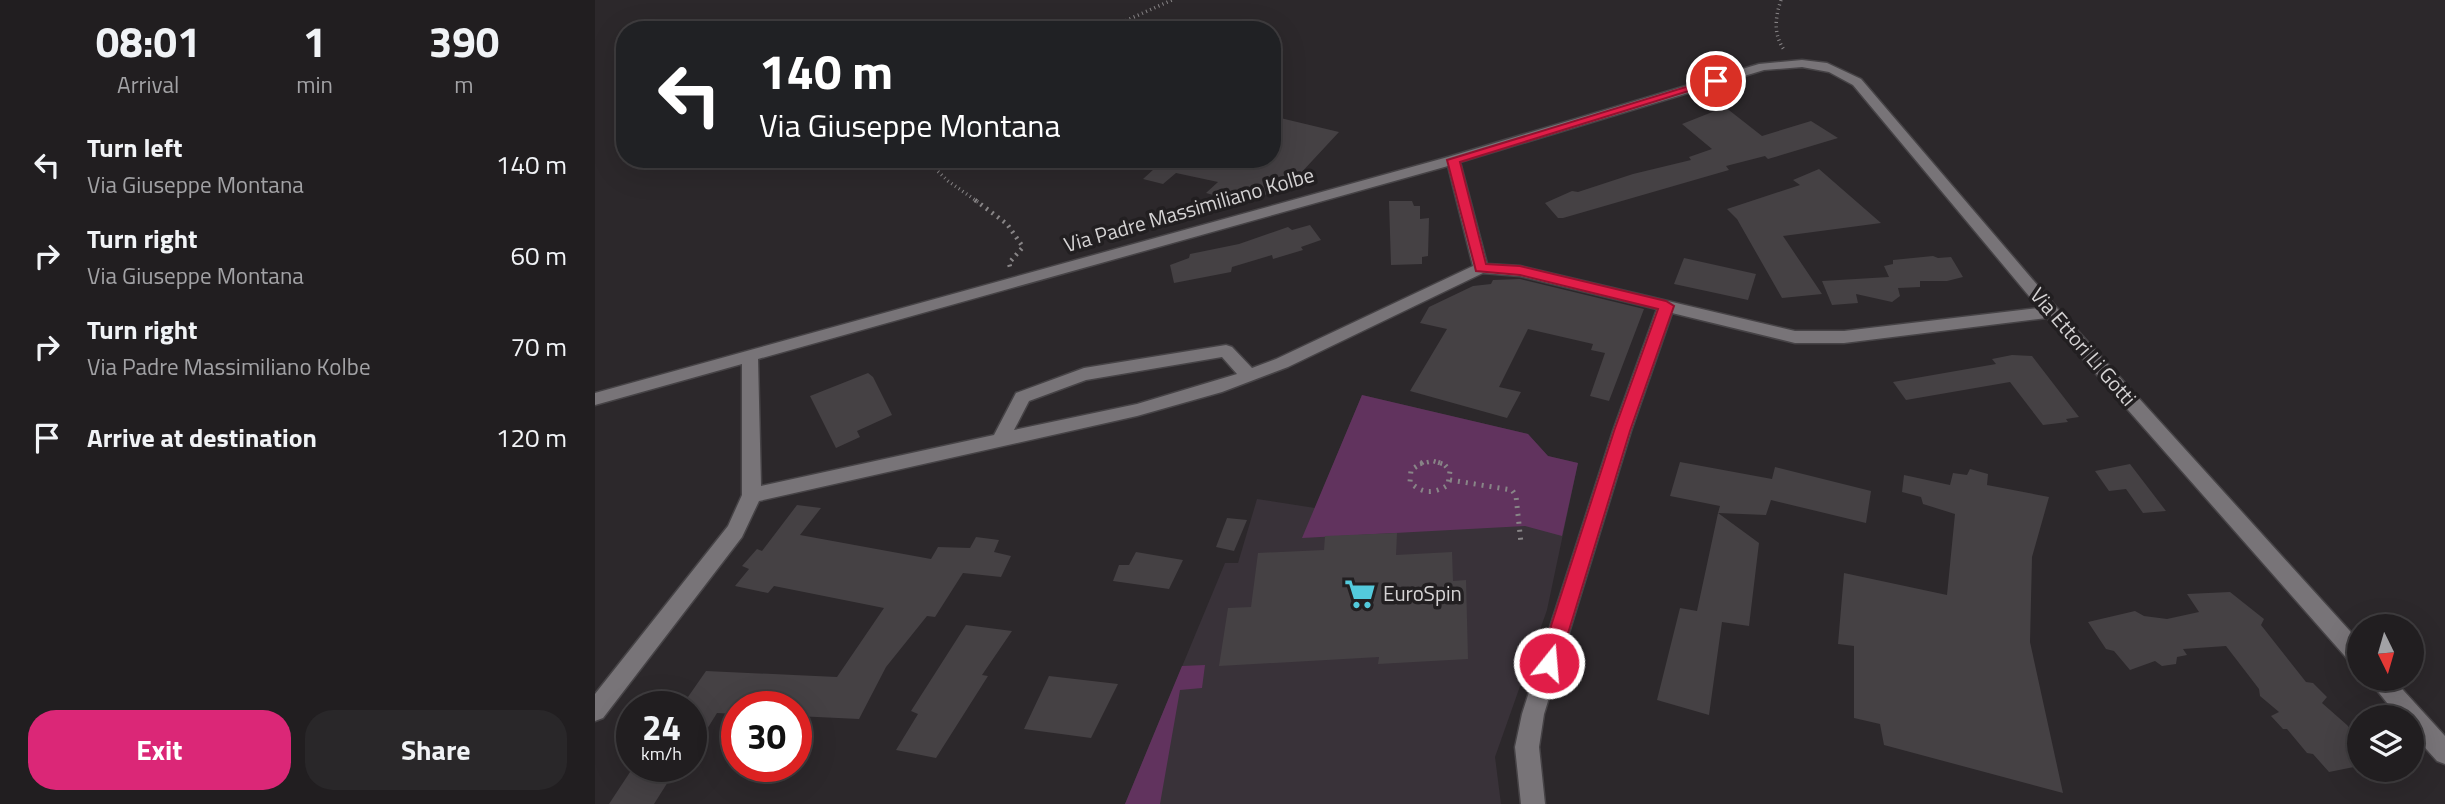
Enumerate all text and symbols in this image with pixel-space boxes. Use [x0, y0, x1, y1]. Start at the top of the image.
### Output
text: 08:01 [96, 9, 201, 73]
text: 1 [303, 9, 326, 73]
text: 390 [429, 9, 499, 73]
text: 140 m [759, 33, 893, 108]
icon: left [644, 49, 735, 140]
pin [1686, 51, 1746, 111]
icon: arrive [1697, 62, 1735, 100]
text: Arrival [117, 67, 179, 102]
text: min [296, 67, 333, 102]
text: m [454, 67, 474, 102]
text: Via Giuseppe Montana [759, 101, 1061, 149]
text: Turn left [87, 128, 182, 167]
text: 140 m [496, 145, 567, 184]
icon: left [28, 146, 66, 184]
street label: Via Padre Massimiliano Kolbe [1060, 158, 1318, 260]
text: Via Giuseppe Montana [87, 167, 304, 202]
text: Turn right [87, 219, 198, 258]
text: 60 m [510, 236, 567, 275]
icon: right [28, 237, 66, 275]
text: Via Giuseppe Montana [87, 258, 304, 293]
street label: Via Ettori Li Gotti [2023, 280, 2144, 413]
text: Turn right [87, 310, 198, 349]
text: 70 m [510, 327, 567, 366]
icon: right [28, 328, 66, 366]
text: Via Padre Massimiliano Kolbe [87, 349, 371, 384]
text: Arrive at destination [87, 418, 317, 457]
text: 120 m [496, 418, 567, 457]
icon: arrive [28, 419, 66, 457]
supermarket icon: EuroSpin [1343, 577, 1377, 611]
place label: EuroSpin [1383, 577, 1462, 609]
north arrow [2347, 614, 2424, 691]
map controls [2347, 614, 2424, 782]
position arrow [1512, 626, 1586, 700]
speed limit sign: 30 [721, 691, 812, 782]
text: 24 [642, 700, 681, 754]
button: layers [2347, 705, 2424, 782]
button: Exit [28, 710, 291, 790]
button: Share [305, 710, 567, 790]
text: km/h [641, 740, 682, 767]

